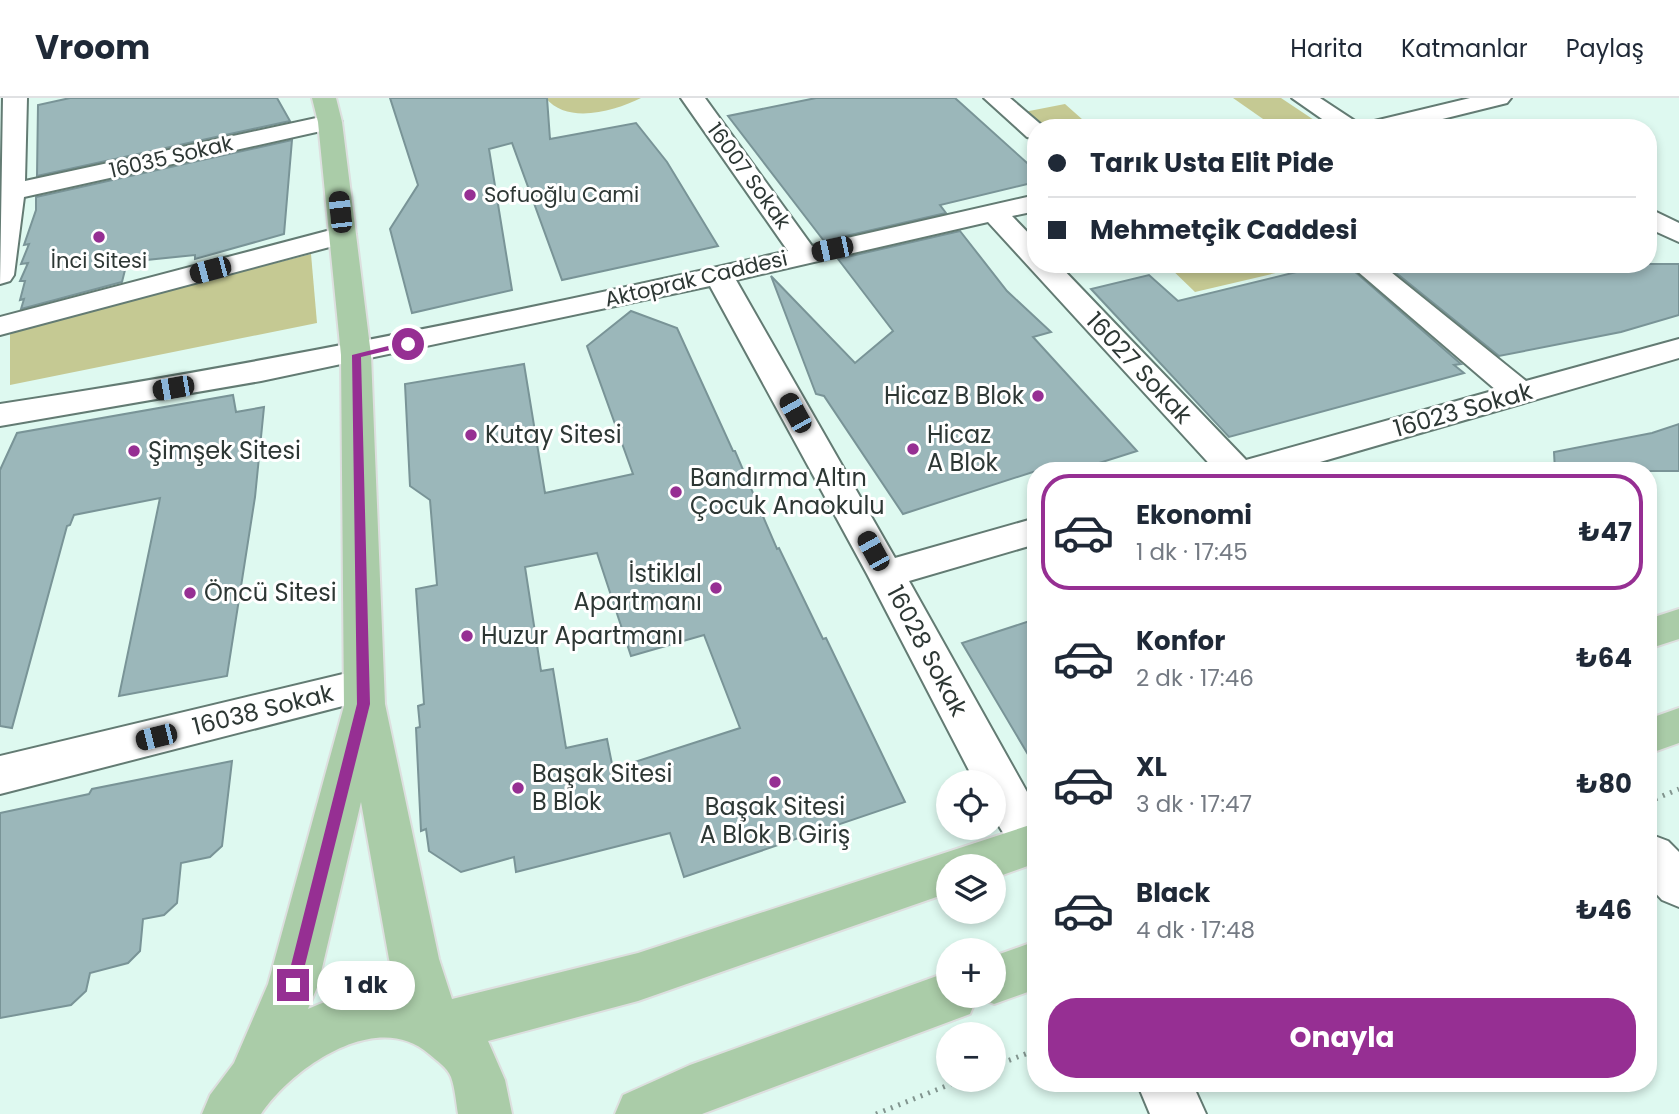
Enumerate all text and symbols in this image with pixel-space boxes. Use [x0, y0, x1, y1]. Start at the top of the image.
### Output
text: Vroom [35, 24, 150, 71]
text: Harita [1290, 32, 1363, 65]
text: Katmanlar [1401, 32, 1528, 65]
text: Paylaş [1566, 32, 1644, 65]
street label: 16007 Sokak [701, 117, 798, 235]
street label: 16035 Sokak [106, 128, 236, 185]
text: Tarık Usta Elit Pide [1090, 145, 1334, 181]
place label: Sofuoğlu Cami [484, 180, 639, 209]
marker: Sofuoğlu Cami [462, 187, 478, 203]
car [328, 190, 353, 234]
text: Mehmetçik Caddesi [1090, 212, 1357, 248]
marker: İnci Sitesi [91, 229, 107, 245]
car [810, 234, 855, 264]
street label: Aktoprak Caddesi [602, 243, 790, 314]
place label: İnci Sitesi [51, 246, 147, 275]
car [187, 254, 234, 286]
street label: 16027 Sokak [1079, 305, 1200, 431]
route start [392, 328, 424, 360]
car [151, 374, 196, 402]
street label: 16023 Sokak [1390, 374, 1537, 445]
place label: Hicaz B Blok [884, 379, 1025, 412]
marker: Hicaz B Blok [1030, 388, 1046, 404]
car [776, 390, 815, 436]
place label: Kutay Sitesi [485, 418, 622, 451]
place label: Hicaz A Blok [927, 418, 999, 479]
marker: Kutay Sitesi [463, 427, 479, 443]
place label: Şimşek Sitesi [148, 434, 301, 467]
marker: Hicaz A Blok [905, 441, 921, 457]
marker: Şimşek Sitesi [126, 443, 142, 459]
place label: Bandırma Altın Çocuk Anaokulu [690, 461, 885, 522]
marker: Bandırma Altın Çocuk Anaokulu [668, 484, 684, 500]
text: Ekonomi [1136, 497, 1252, 533]
icon: car [1052, 501, 1115, 564]
text: ₺47 [1579, 514, 1632, 550]
car [854, 528, 893, 574]
text: 1 dk · 17:45 [1136, 536, 1248, 568]
place label: İstiklal Apartmanı [573, 557, 702, 618]
place label: Öncü Sitesi [204, 576, 337, 609]
marker: İstiklal Apartmanı [708, 580, 724, 596]
street label: 16028 Sokak [879, 580, 976, 723]
marker: Öncü Sitesi [182, 585, 198, 601]
place label: Huzur Apartmanı [481, 619, 683, 652]
text: Konfor [1136, 623, 1225, 659]
icon: car [1052, 627, 1115, 690]
marker: Huzur Apartmanı [459, 628, 475, 644]
text: ₺64 [1576, 640, 1632, 676]
text: 2 dk · 17:46 [1136, 662, 1254, 694]
street label: 16038 Sokak [189, 676, 337, 743]
car [134, 722, 179, 752]
text: XL [1136, 749, 1167, 785]
icon: car [1052, 753, 1115, 816]
place label: Başak Sitesi B Blok [532, 757, 673, 818]
text: ₺80 [1577, 766, 1632, 802]
map controls [936, 770, 1006, 1092]
button: locate [936, 770, 1006, 840]
marker: Başak Sitesi A Blok B Giriş [767, 774, 783, 790]
marker: Başak Sitesi B Blok [510, 780, 526, 796]
text: 3 dk · 17:47 [1136, 788, 1252, 820]
place label: Başak Sitesi A Blok B Giriş [700, 790, 850, 851]
button: layers [936, 854, 1006, 924]
text: Black [1136, 875, 1210, 911]
icon: car [1052, 879, 1115, 942]
text: ₺46 [1576, 892, 1632, 928]
text: 4 dk · 17:48 [1136, 914, 1255, 946]
button: + [936, 938, 1006, 1008]
callout: 1 dk [318, 960, 416, 1010]
route end [277, 969, 309, 1001]
text: 1 dk [344, 969, 388, 1001]
button: Onayla [1048, 998, 1636, 1078]
button: − [936, 1022, 1006, 1092]

